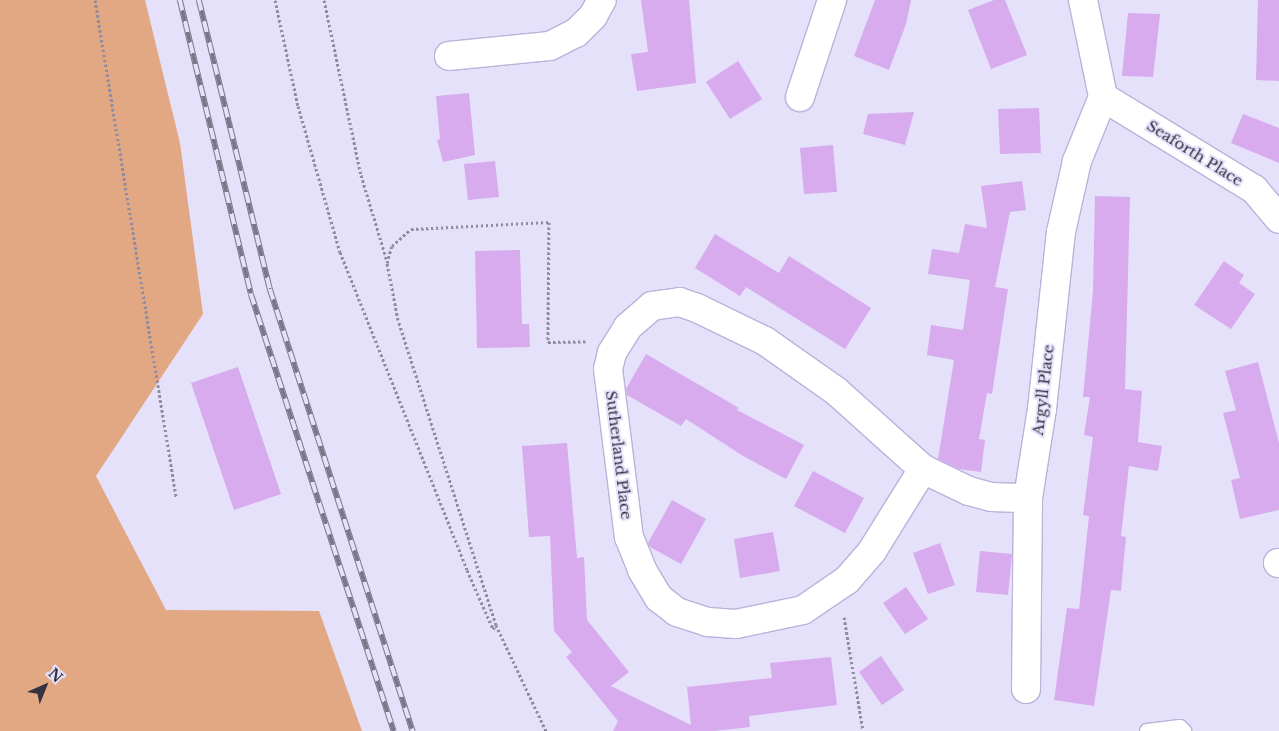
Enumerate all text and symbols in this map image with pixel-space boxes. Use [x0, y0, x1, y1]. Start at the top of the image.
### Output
street label: Seaforth Place [1144, 116, 1246, 190]
street label: Argyll Place [1029, 344, 1057, 436]
street label: Sutherland Place [602, 390, 636, 520]
north arrow [20, 661, 70, 711]
text: N [44, 664, 66, 686]

